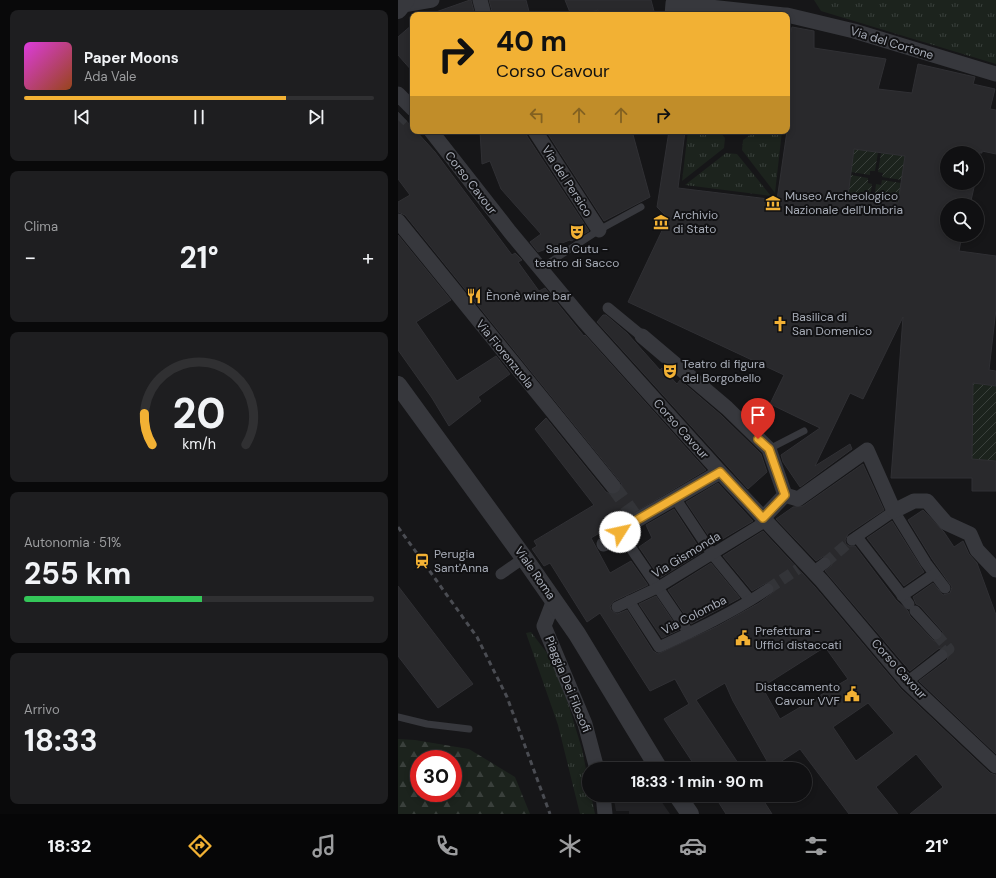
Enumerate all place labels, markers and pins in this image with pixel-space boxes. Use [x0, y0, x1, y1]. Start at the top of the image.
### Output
place label: Museo Archeologico Nazionale dell'Umbria [785, 188, 903, 218]
museum icon: Museo Archeologico Nazionale dell'Umbria [764, 194, 782, 212]
place label: Archivio di Stato [673, 207, 718, 237]
museum icon: Archivio di Stato [652, 213, 670, 231]
theatre icon: Sala Cutu - teatro di Sacco [568, 223, 586, 241]
place label: Sala Cutu - teatro di Sacco [535, 241, 619, 271]
restaurant icon: Ènonè wine bar [465, 287, 483, 305]
place label: Ènonè wine bar [486, 288, 572, 304]
place label: Basilica di San Domenico [792, 309, 872, 339]
church icon: Basilica di San Domenico [771, 315, 789, 333]
place label: Teatro di figura del Borgobello [682, 356, 765, 386]
theatre icon: Teatro di figura del Borgobello [661, 362, 679, 380]
pin [741, 398, 775, 439]
place label: Perugia Sant'Anna [434, 546, 489, 576]
station icon: Perugia Sant'Anna [413, 552, 431, 570]
place label: Prefettura - Uffici distaccati [755, 623, 842, 653]
public building icon: Prefettura - Uffici distaccati [734, 629, 752, 647]
place label: Distaccamento Cavour VVF [756, 679, 841, 709]
public building icon: Distaccamento Cavour VVF [843, 685, 861, 703]

